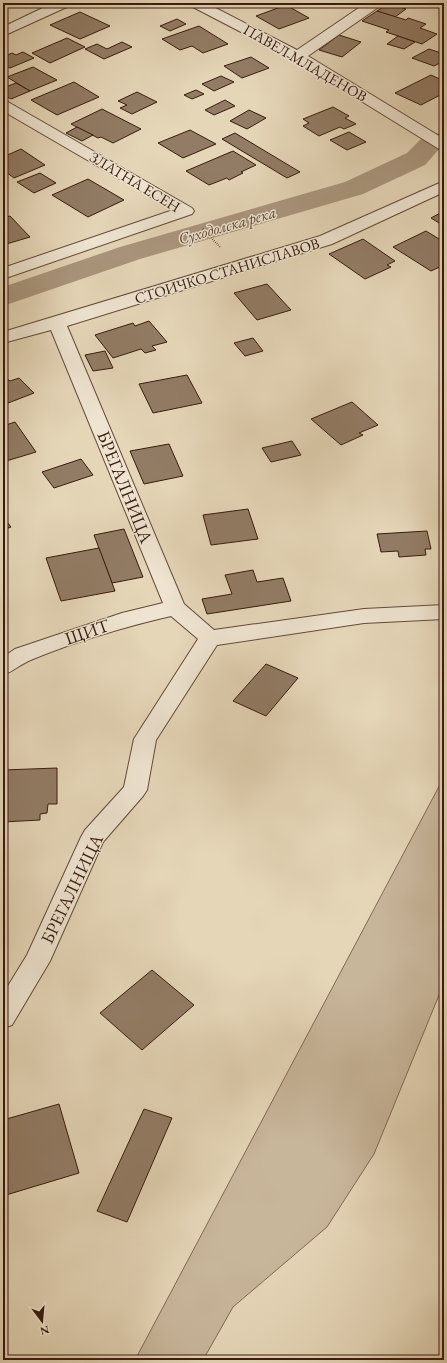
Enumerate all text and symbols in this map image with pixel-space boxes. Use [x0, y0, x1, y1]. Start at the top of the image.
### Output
street label: ПАВЕЛ МЛАДЕНОВ [240, 19, 371, 106]
street label: ЗЛАТНА ЕСЕН [86, 147, 184, 216]
water label: Суходолска река [176, 202, 278, 249]
street label: СТОИЧКО СТАНИСЛАВОВ [132, 233, 322, 308]
street label: БРЕГАЛНИЦА [92, 427, 159, 547]
street label: ЩИТ [62, 613, 113, 650]
street label: БРЕГАЛНИЦА [35, 830, 108, 947]
north arrow [22, 1301, 62, 1341]
text: N [38, 1323, 51, 1339]

